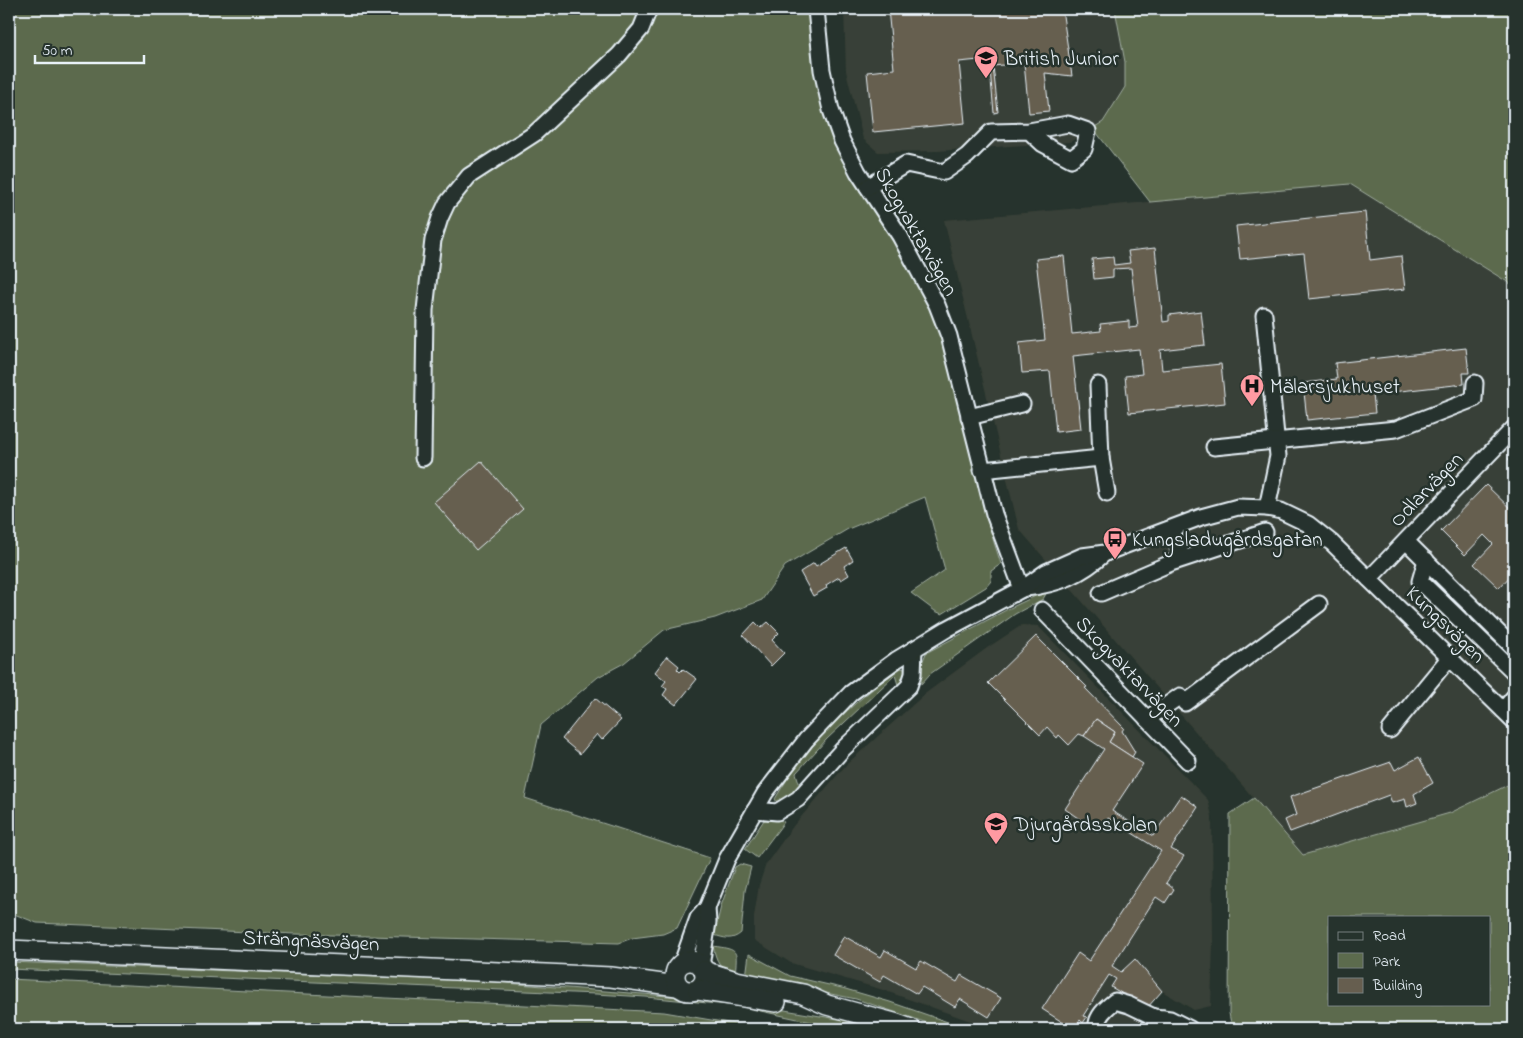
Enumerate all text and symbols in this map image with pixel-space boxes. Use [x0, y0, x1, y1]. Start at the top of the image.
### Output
scale bar [35, 32, 144, 64]
text: 50 m [42, 40, 73, 62]
school or university icon: British Junior [973, 45, 999, 79]
place label: British Junior [1003, 45, 1119, 75]
street label: Skogvaktarvägen [864, 162, 964, 303]
hospital icon: Mälarsjukhuset [1239, 373, 1265, 407]
place label: Mälarsjukhuset [1270, 373, 1400, 403]
street label: Odlarvägen [1384, 446, 1473, 536]
bus stop icon: Kungsladugårdsgatan [1102, 526, 1128, 560]
place label: Kungsladugårdsgatan [1132, 526, 1323, 558]
street label: Kungsvägen [1397, 580, 1491, 673]
street label: Skogvaktarvägen [1066, 610, 1190, 736]
school or university icon: Djurgårdsskolan [983, 811, 1009, 845]
place label: Djurgårdsskolan [1013, 811, 1157, 843]
legend [1328, 916, 1490, 1006]
street label: Strängnäsvägen [242, 923, 380, 963]
text: Road [1373, 925, 1406, 947]
text: Park [1373, 951, 1401, 973]
text: Building [1372, 975, 1422, 998]

